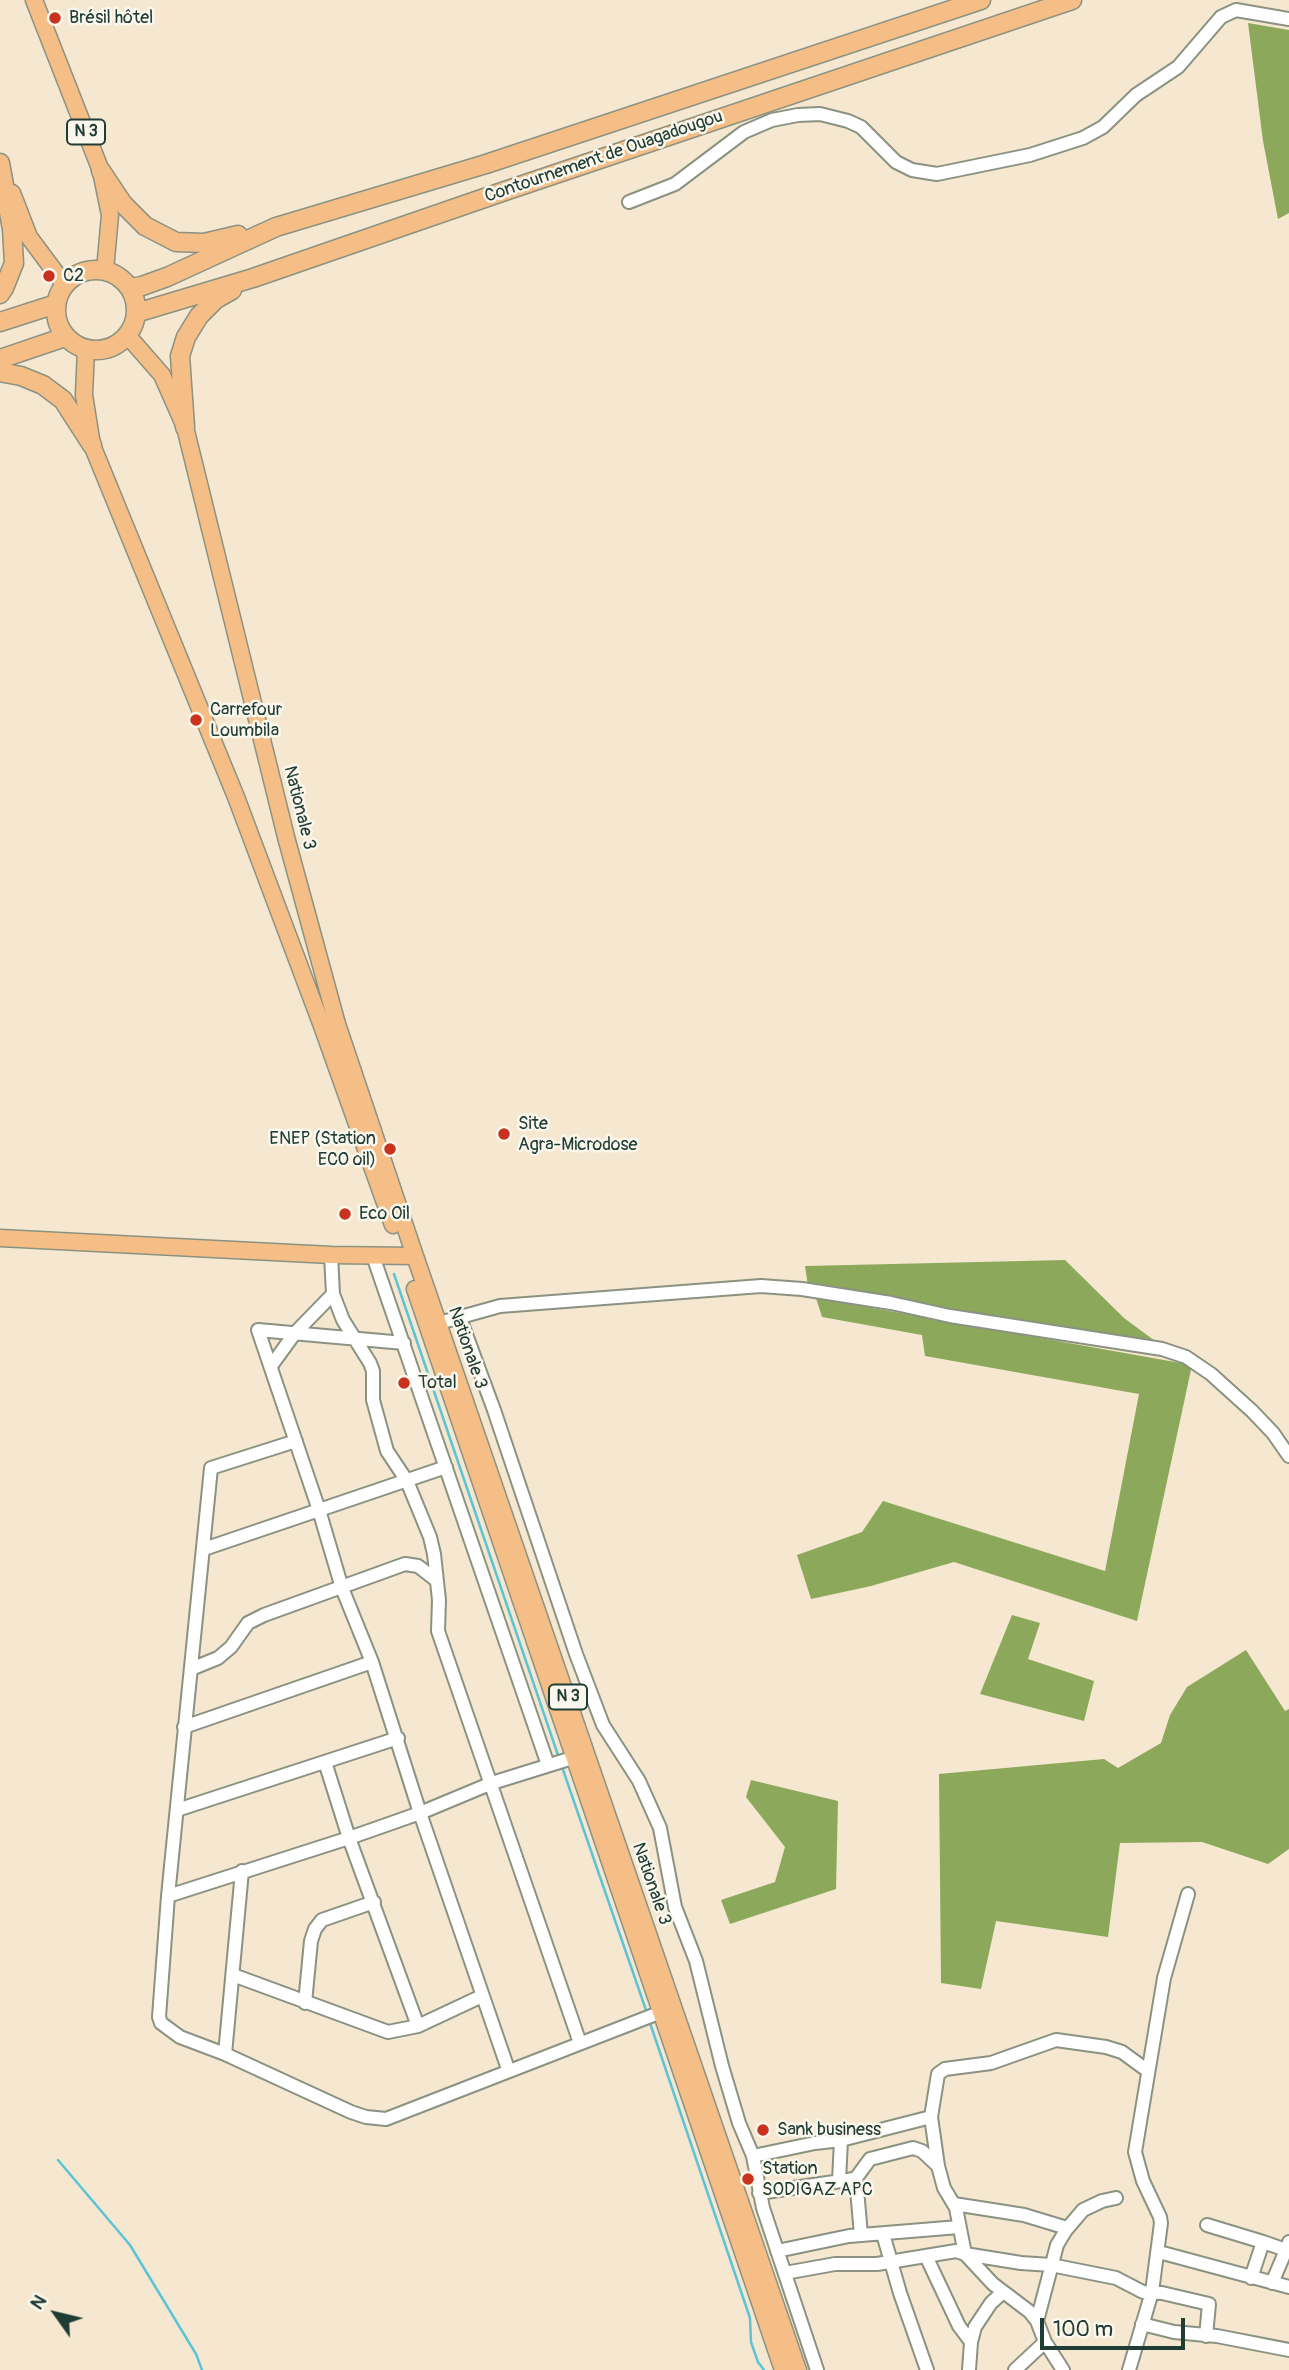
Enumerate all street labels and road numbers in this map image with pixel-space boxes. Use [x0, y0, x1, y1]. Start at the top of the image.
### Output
street label: Contournement de Ouagadougou [482, 106, 726, 208]
road number: N 3 [67, 120, 105, 144]
street label: Nationale 3 [278, 764, 320, 852]
street label: Nationale 3 [443, 1304, 491, 1392]
road number: N 3 [549, 1684, 587, 1709]
street label: Nationale 3 [627, 1840, 675, 1928]

